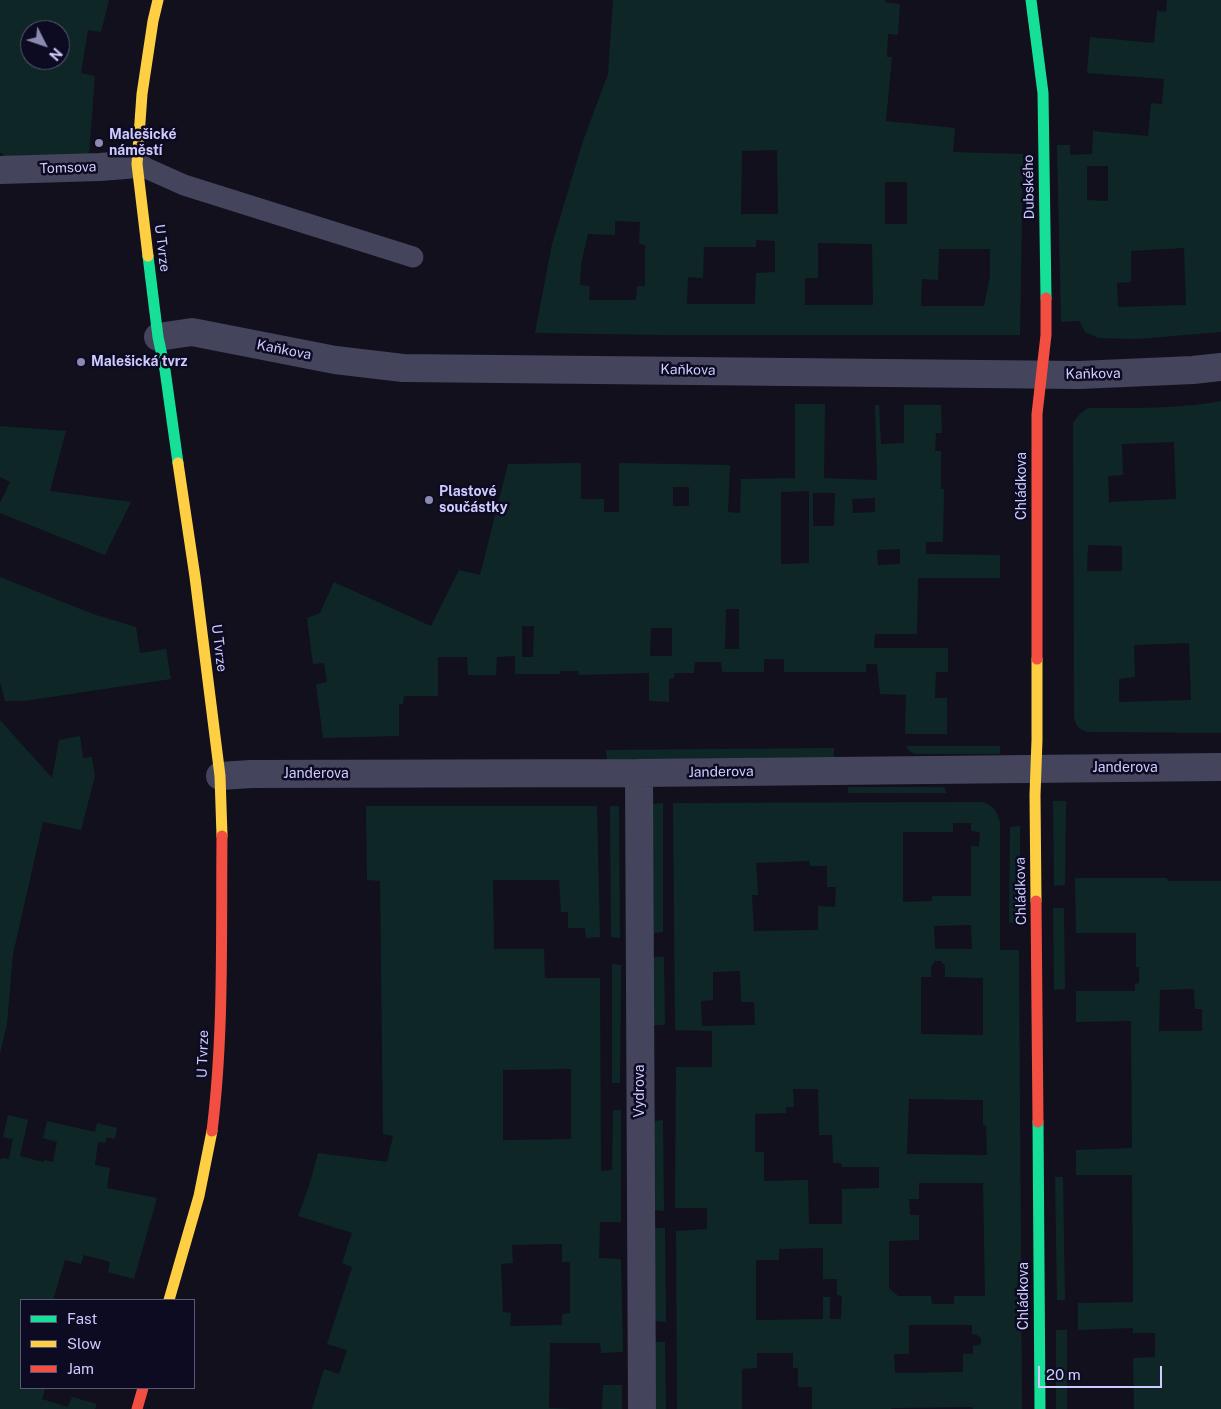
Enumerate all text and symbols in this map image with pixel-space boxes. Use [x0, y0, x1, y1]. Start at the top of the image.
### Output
north arrow [20, 20, 70, 70]
text: N [46, 45, 65, 64]
place label: Malešické náměstí [109, 127, 177, 160]
marker: Malešické náměstí [93, 137, 105, 149]
street label: Dubského [1020, 154, 1038, 220]
street label: Tomsova [39, 159, 97, 177]
street label: U Tvrze [151, 223, 173, 273]
street label: Kaňkova [255, 336, 313, 364]
place label: Malešická tvrz [91, 354, 188, 370]
marker: Malešická tvrz [75, 356, 87, 368]
street label: Kaňkova [660, 361, 716, 379]
street label: Kaňkova [1065, 365, 1121, 383]
street label: Chládkova [1014, 452, 1030, 520]
place label: Plastové součástky [439, 484, 508, 516]
marker: Plastové součástky [423, 494, 435, 506]
street label: U Tvrze [208, 623, 230, 673]
street label: Janderova [1092, 760, 1158, 776]
street label: Janderova [688, 763, 754, 781]
street label: Janderova [283, 766, 349, 782]
street label: Chládkova [1012, 857, 1030, 925]
street label: U Tvrze [194, 1030, 212, 1078]
street label: Vydrova [632, 1065, 648, 1117]
street label: Chládkova [1016, 1262, 1032, 1330]
legend [20, 1299, 195, 1389]
text: Fast [67, 1310, 97, 1327]
text: Slow [67, 1335, 101, 1352]
scale bar [1041, 1356, 1165, 1388]
text: Jam [67, 1360, 94, 1377]
text: 20 m [1046, 1366, 1081, 1383]

